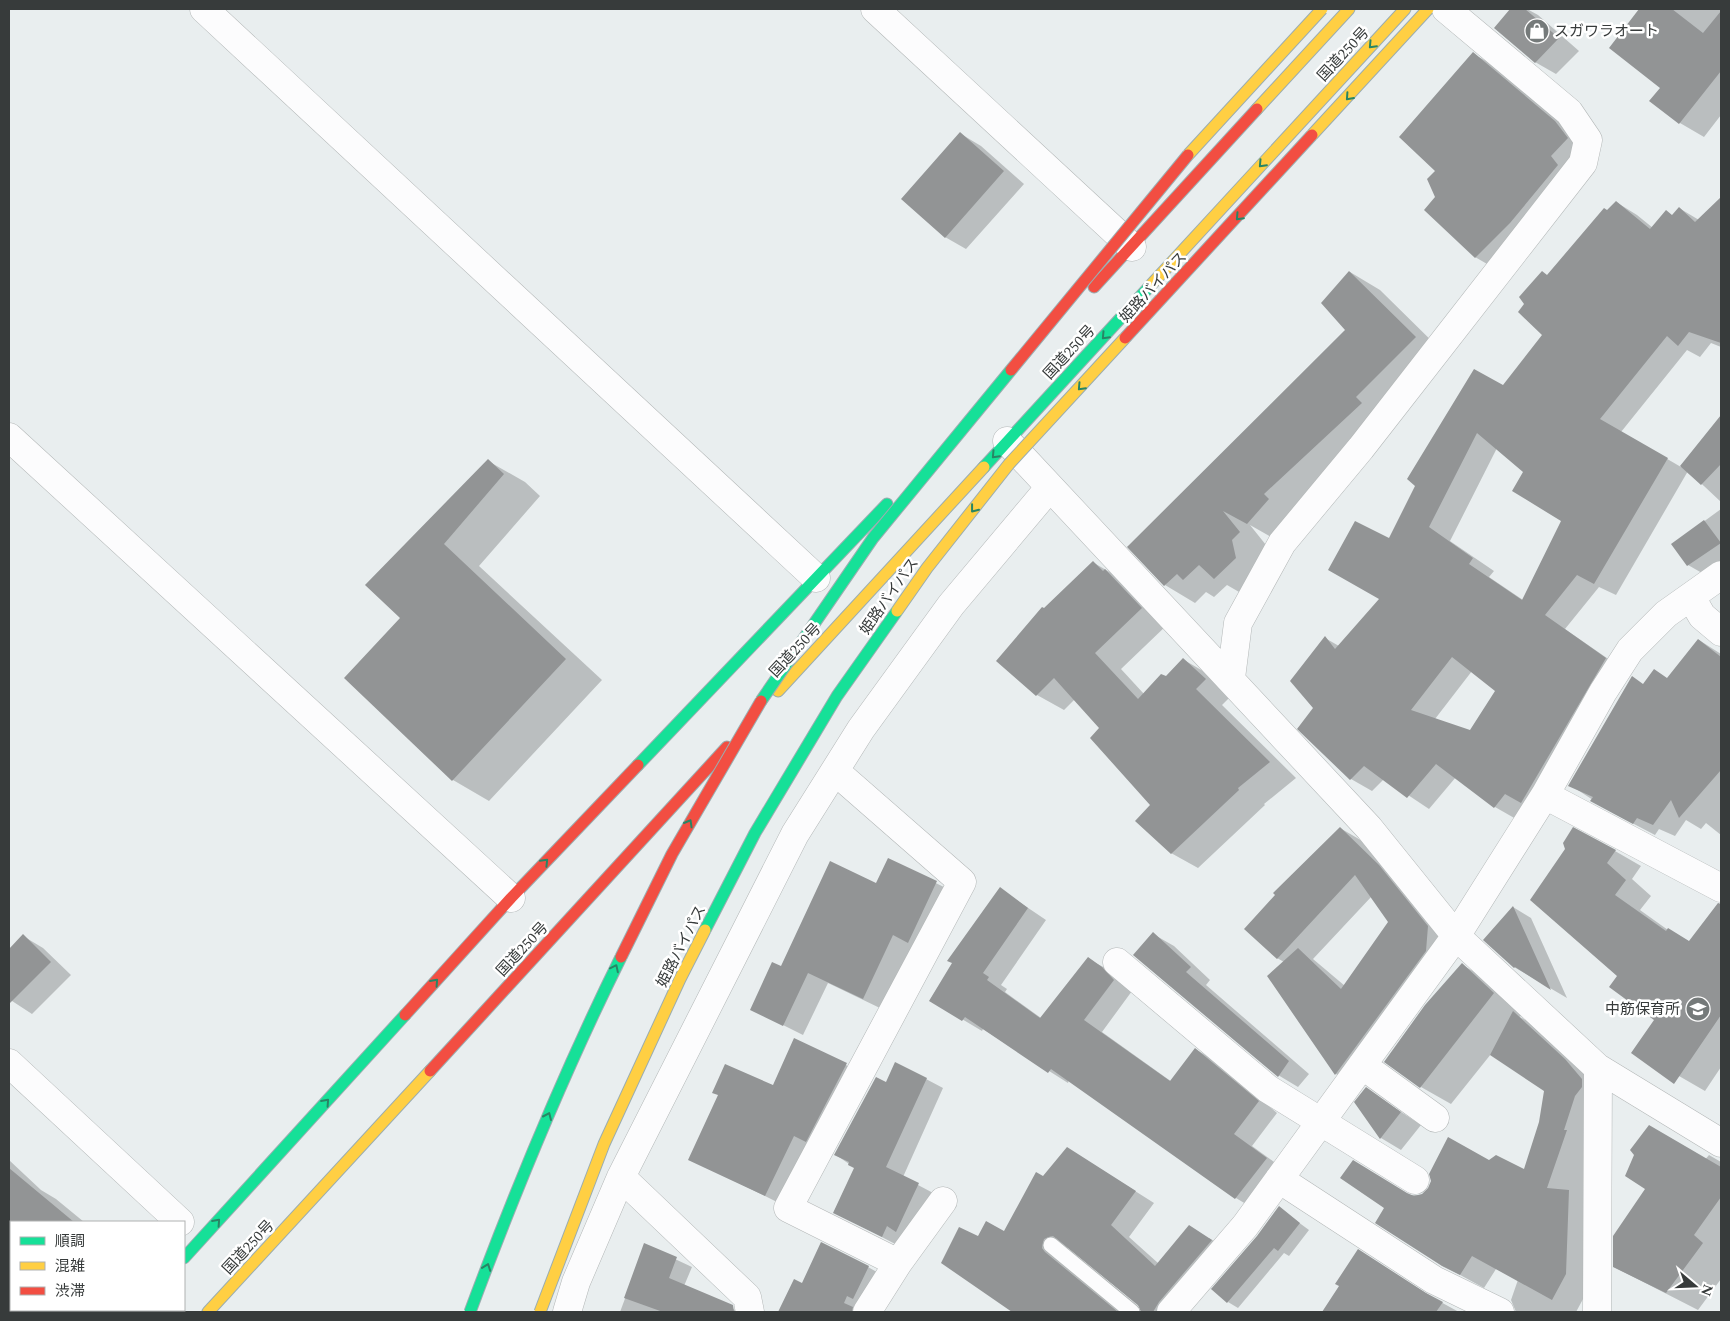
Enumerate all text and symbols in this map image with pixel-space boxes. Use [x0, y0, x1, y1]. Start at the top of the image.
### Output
shop icon: スガワラオート [1524, 18, 1550, 44]
place label: スガワラオート [1554, 20, 1659, 43]
street label: 国道250号 [1312, 22, 1375, 87]
one-way arrow [1369, 39, 1378, 48]
one-way arrow [1345, 91, 1354, 100]
one-way arrow [1259, 159, 1268, 168]
one-way arrow [1236, 211, 1245, 220]
street label: 姫路バイパス [1114, 247, 1192, 328]
street label: 国道250号 [1038, 320, 1101, 385]
one-way arrow [1101, 330, 1110, 339]
one-way arrow [1078, 381, 1087, 390]
one-way arrow [992, 450, 1001, 459]
one-way arrow [971, 503, 979, 512]
street label: 姫路バイパス [854, 553, 925, 640]
street label: 国道250号 [764, 618, 827, 683]
one-way arrow [683, 820, 693, 829]
one-way arrow [539, 859, 548, 868]
street label: 姫路バイパス [651, 901, 712, 991]
street label: 国道250号 [491, 917, 554, 982]
one-way arrow [609, 964, 619, 973]
one-way arrow [429, 978, 438, 987]
school or university icon: 中筋保育所 [1685, 996, 1711, 1022]
place label: 中筋保育所 [1605, 998, 1680, 1021]
one-way arrow [320, 1098, 329, 1107]
one-way arrow [541, 1112, 552, 1121]
street label: 国道250号 [217, 1215, 280, 1280]
one-way arrow [211, 1219, 220, 1228]
legend [10, 1221, 185, 1311]
text: 順調 [55, 1230, 85, 1253]
text: 混雑 [55, 1255, 85, 1278]
north arrow [1670, 1261, 1720, 1311]
one-way arrow [481, 1263, 491, 1271]
text: 渋滞 [55, 1280, 85, 1303]
text: N [1695, 1281, 1719, 1299]

